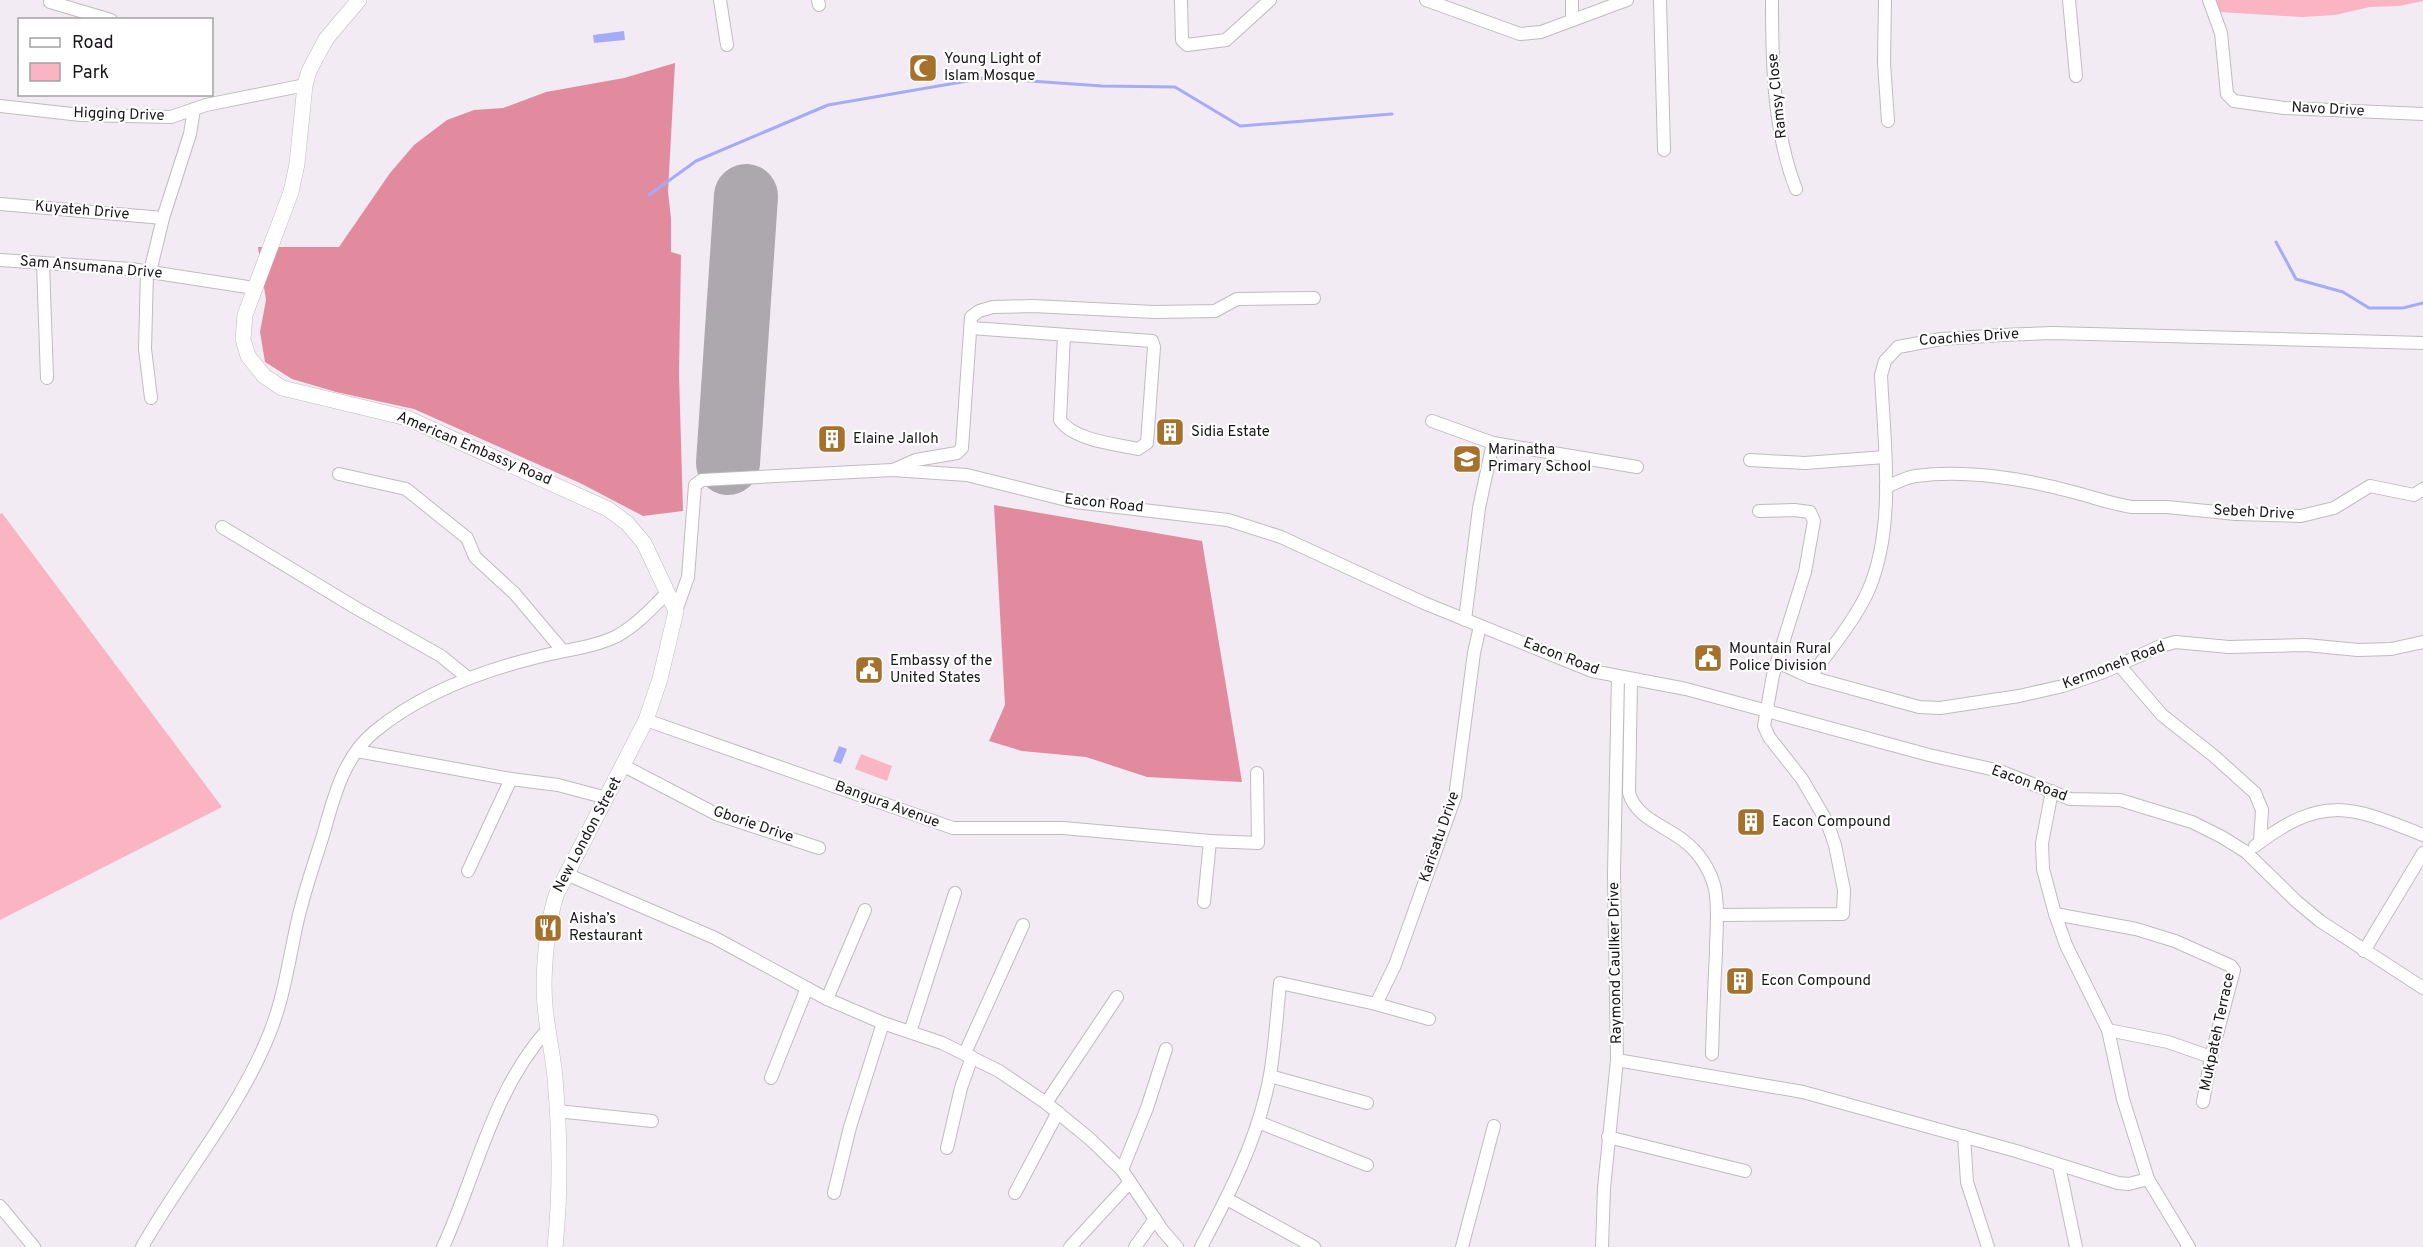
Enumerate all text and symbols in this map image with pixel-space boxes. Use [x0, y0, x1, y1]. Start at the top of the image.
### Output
legend [18, 18, 213, 96]
text: Road [72, 32, 114, 55]
place label: Young Light of Islam Mosque [944, 50, 1041, 86]
mosque icon: Young Light of Islam Mosque [907, 52, 939, 84]
street label: Ramsy Close [1764, 52, 1792, 140]
text: Park [72, 62, 109, 85]
street label: Navo Drive [2291, 99, 2365, 121]
street label: Higging Drive [73, 104, 165, 126]
street label: Kuyateh Drive [34, 197, 130, 225]
street label: Sam Ansumana Drive [19, 252, 163, 284]
street label: Coachies Drive [1918, 325, 2020, 351]
street label: American Embassy Road [394, 408, 554, 490]
building icon: Sidia Estate [1154, 416, 1186, 448]
building icon: Elaine Jalloh [816, 423, 848, 455]
place label: Sidia Estate [1191, 423, 1270, 442]
place label: Elaine Jalloh [853, 430, 939, 449]
place label: Marinatha Primary School [1488, 441, 1591, 477]
school or university icon: Marinatha Primary School [1451, 443, 1483, 475]
street label: Eacon Road [1063, 490, 1145, 518]
street label: Sebeh Drive [2213, 501, 2295, 525]
street label: Eacon Road [1520, 634, 1602, 680]
street label: Kermoneh Road [2060, 638, 2168, 694]
place label: Mountain Rural Police Division [1729, 640, 1831, 676]
public building icon: Mountain Rural Police Division [1692, 642, 1724, 674]
place label: Embassy of the United States [890, 652, 992, 688]
public building icon: Embassy of the United States [853, 654, 885, 686]
street label: Eacon Road [1988, 761, 2070, 807]
street label: New London Street [550, 774, 626, 896]
street label: Bangura Avenue [832, 777, 942, 833]
street label: Karisatu Drive [1416, 789, 1464, 885]
street label: Gborie Drive [710, 802, 796, 848]
building icon: Eacon Compound [1735, 806, 1767, 838]
place label: Eacon Compound [1772, 813, 1891, 832]
street label: Raymond Caullker Drive [1605, 882, 1627, 1044]
place label: Aisha’s Restaurant [569, 910, 643, 946]
restaurant icon: Aisha’s Restaurant [532, 912, 564, 944]
building icon: Econ Compound [1724, 965, 1756, 997]
street label: Mukpateh Terrace [2196, 971, 2240, 1093]
place label: Econ Compound [1761, 972, 1871, 991]

